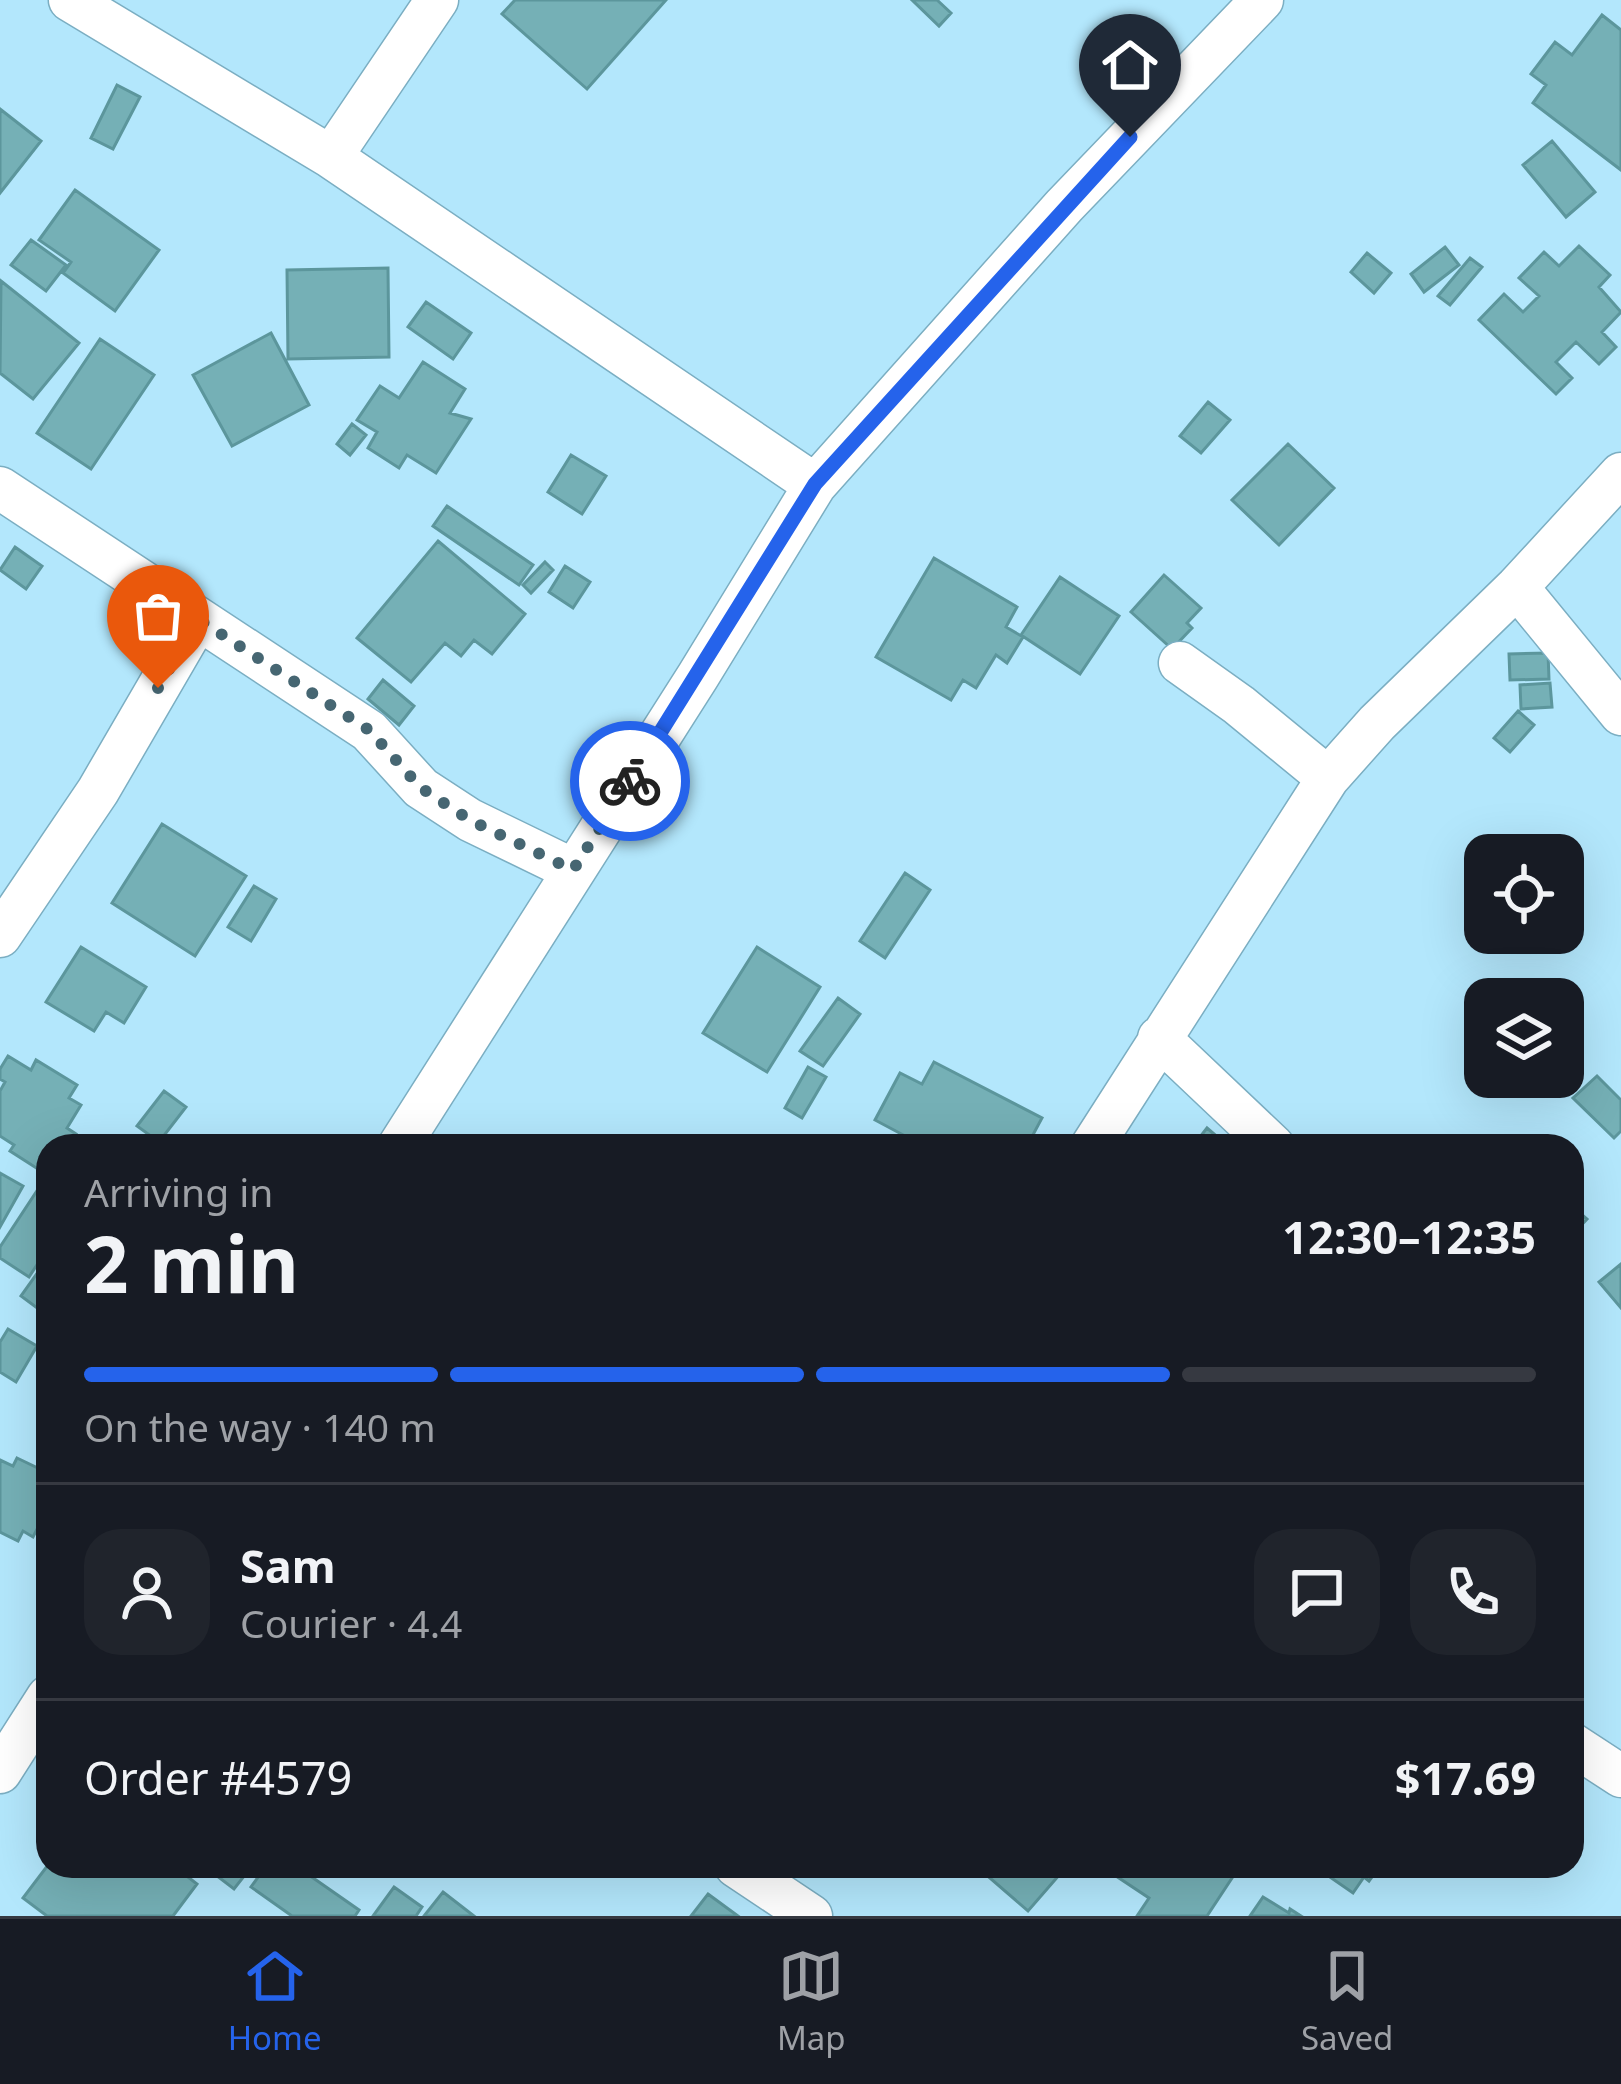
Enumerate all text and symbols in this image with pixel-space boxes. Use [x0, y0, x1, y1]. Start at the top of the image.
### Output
pin [1079, 14, 1181, 137]
icon: home [1097, 32, 1163, 98]
pin [107, 565, 209, 688]
icon: bag [125, 583, 191, 649]
courier [570, 721, 690, 841]
icon: bike [597, 748, 663, 814]
map controls [1464, 834, 1584, 1098]
button: locate [1464, 834, 1584, 954]
button: layers [1464, 978, 1584, 1098]
text: Arriving in [84, 1165, 273, 1218]
text: 12:30–12:35 [1282, 1206, 1536, 1267]
text: 2 min [84, 1210, 299, 1316]
text: On the way · 140 m [84, 1400, 436, 1453]
button: person [84, 1529, 210, 1655]
button: chat [1254, 1529, 1380, 1655]
button: phone [1410, 1529, 1536, 1655]
text: Sam [240, 1535, 336, 1596]
text: Courier · 4.4 [240, 1596, 462, 1649]
text: Order #4579 [84, 1747, 352, 1808]
text: $17.69 [1395, 1747, 1536, 1808]
tab: Home [228, 1943, 322, 2060]
tab: Map [777, 1943, 846, 2060]
tab: Saved [1301, 1943, 1393, 2060]

